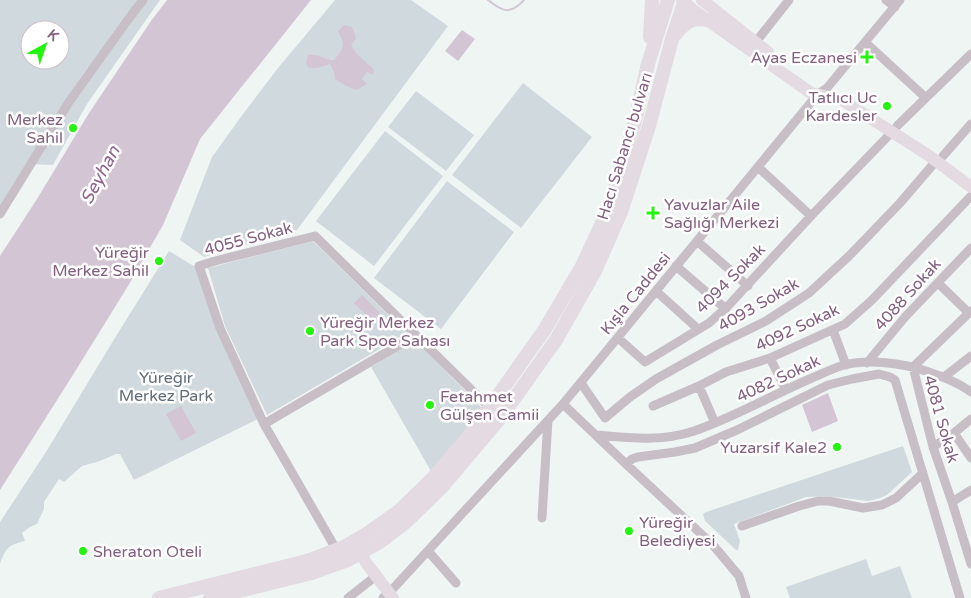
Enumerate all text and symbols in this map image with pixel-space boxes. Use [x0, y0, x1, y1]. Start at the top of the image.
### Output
north arrow [20, 20, 70, 70]
text: K [44, 26, 63, 45]
place label: Ayas Eczanesi [750, 48, 857, 68]
marker: Ayas Eczanesi [861, 51, 873, 63]
street label: Hacı Sabancı bulvarı [593, 70, 657, 223]
place label: Tatlıcı Uc Kardesler [805, 88, 878, 126]
marker: Tatlıcı Uc Kardesler [881, 100, 893, 112]
place label: Merkez Sahil [7, 110, 63, 148]
marker: Merkez Sahil [67, 122, 79, 134]
water label: Seyhan [76, 141, 125, 208]
place label: Yavuzlar Aile Sağlığı Merkezi [664, 195, 779, 233]
marker: Yavuzlar Aile Sağlığı Merkezi [646, 206, 660, 220]
street label: 4055 Sokak [202, 218, 295, 260]
street label: 4094 Sokak [692, 240, 770, 318]
place label: Yüreğir Merkez Sahil [52, 243, 150, 281]
street label: Kışla Caddesi [596, 248, 675, 339]
street label: 4088 Sokak [870, 254, 946, 335]
marker: Yüreğir Merkez Sahil [153, 255, 165, 267]
street label: 4093 Sokak [714, 274, 803, 336]
street label: 4092 Sokak [752, 300, 843, 356]
place label: Yüreğir Merkez Park Spoe Sahası [320, 313, 450, 351]
marker: Yüreğir Merkez Park Spoe Sahası [304, 325, 316, 337]
street label: 4082 Sokak [733, 351, 824, 407]
park label: Yüreğir Merkez Park [119, 368, 213, 406]
street label: 4081 Sokak [919, 373, 963, 466]
place label: Fetahmet Gülşen Camii [440, 387, 539, 425]
marker: Fetahmet Gülşen Camii [424, 399, 436, 411]
place label: Yuzarsif Kale2 [720, 438, 827, 458]
marker: Yuzarsif Kale2 [831, 441, 843, 453]
place label: Yüreğir Belediyesi [639, 513, 715, 551]
marker: Yüreğir Belediyesi [623, 525, 635, 537]
place label: Sheraton Oteli [93, 542, 202, 562]
marker: Sheraton Oteli [77, 545, 89, 557]

